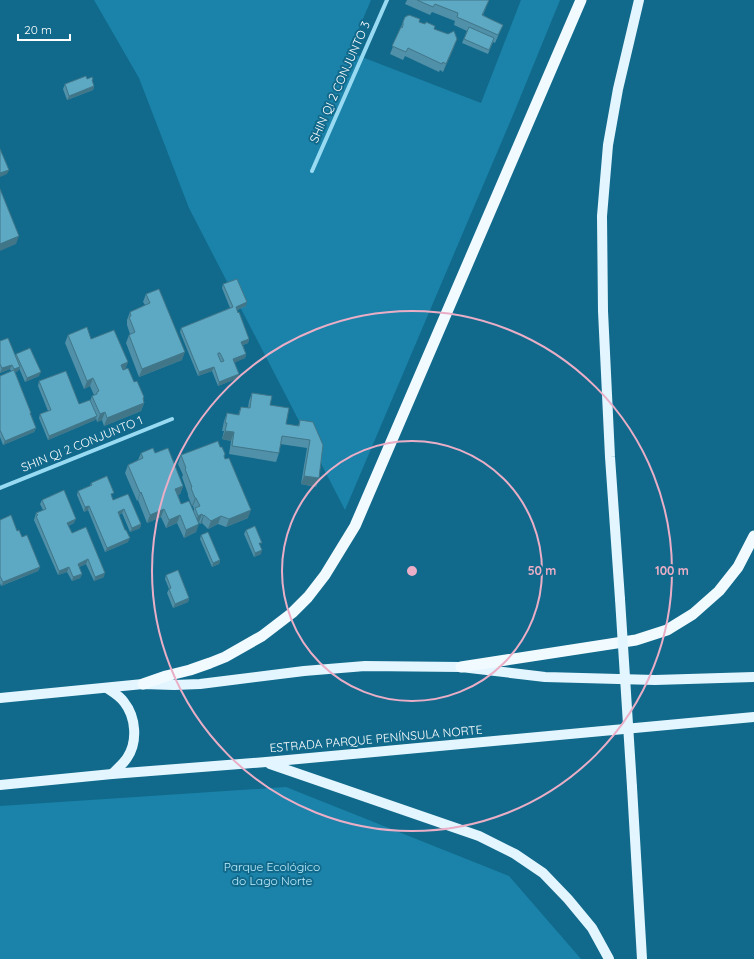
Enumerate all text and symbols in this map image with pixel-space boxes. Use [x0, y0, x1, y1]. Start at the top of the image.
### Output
scale bar [18, 16, 70, 42]
street label: SHIN QI 2 CONJUNTO 3 [306, 19, 373, 145]
text: 20 m [24, 22, 52, 37]
street label: SHIN QI 2 CONJUNTO 1 [19, 412, 145, 475]
text: 50 m [528, 563, 556, 578]
text: 100 m [655, 563, 689, 578]
centre of rings [405, 564, 419, 578]
street label: ESTRADA PARQUE PENÍNSULA NORTE [269, 722, 483, 755]
park label: Parque Ecológico do Lago Norte [224, 859, 320, 888]

